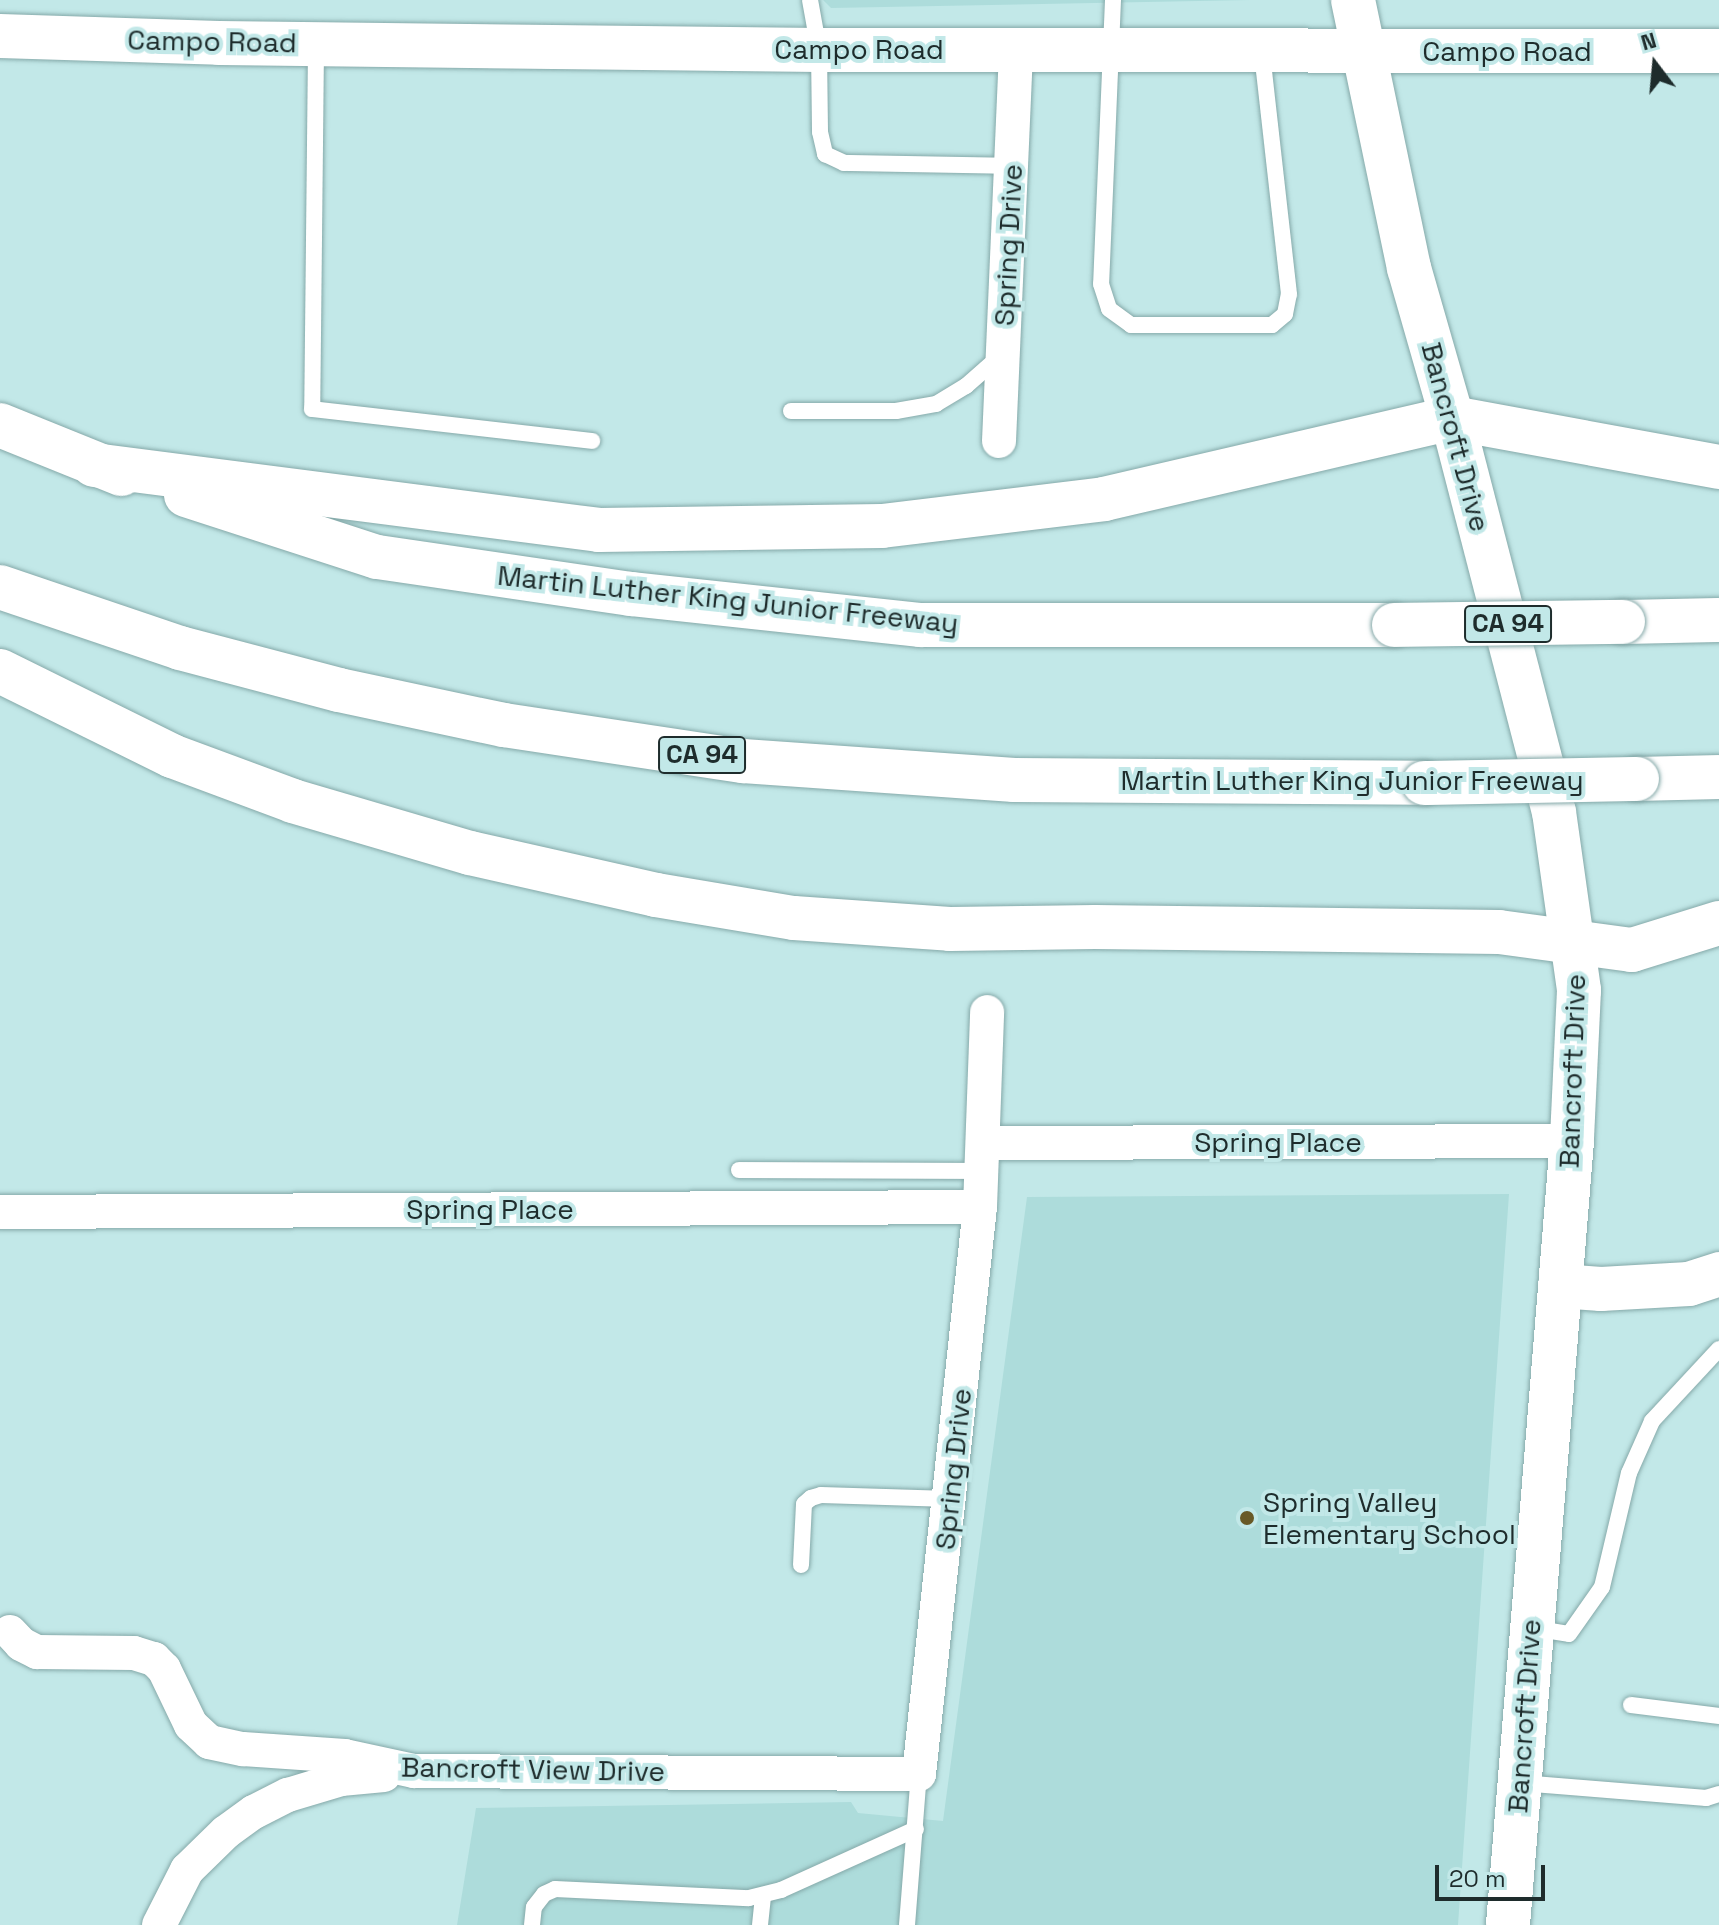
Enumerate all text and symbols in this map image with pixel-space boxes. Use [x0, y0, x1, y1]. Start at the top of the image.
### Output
street label: Campo Road [127, 23, 297, 59]
north arrow [1615, 24, 1695, 104]
text: N [1637, 25, 1659, 56]
street label: Campo Road [774, 32, 944, 66]
street label: Campo Road [1422, 34, 1592, 68]
street label: Spring Drive [987, 163, 1029, 327]
street label: Bancroft Drive [1415, 339, 1497, 535]
street label: Martin Luther King Junior Freeway [496, 558, 960, 640]
road number: CA 94 [1462, 602, 1554, 646]
road number: CA 94 [656, 733, 748, 777]
street label: Martin Luther King Junior Freeway [1120, 763, 1584, 797]
street label: Bancroft Drive [1552, 973, 1592, 1169]
street label: Spring Place [1194, 1125, 1362, 1159]
street label: Spring Place [406, 1192, 574, 1226]
street label: Spring Drive [928, 1387, 978, 1551]
place label: Spring Valley Elementary School [1263, 1485, 1516, 1551]
marker: Spring Valley Elementary School [1238, 1509, 1256, 1527]
street label: Bancroft Drive [1500, 1618, 1548, 1814]
street label: Bancroft View Drive [400, 1750, 666, 1788]
scale bar [1439, 1849, 1549, 1899]
text: 20 m [1449, 1863, 1506, 1894]

